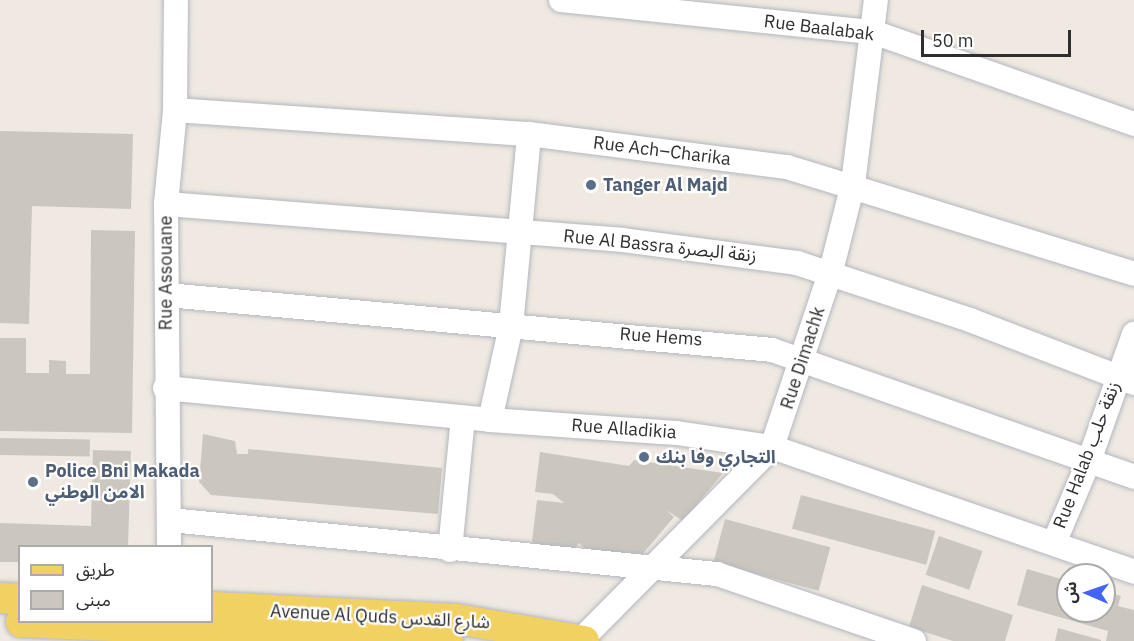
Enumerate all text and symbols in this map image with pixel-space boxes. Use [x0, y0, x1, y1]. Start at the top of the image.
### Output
street label: Rue Baalabak [763, 11, 875, 45]
scale bar [924, 18, 1074, 56]
text: 50 m [932, 29, 974, 52]
street label: Rue Ach–Charika [592, 132, 732, 170]
place label: Tanger Al Majd [603, 174, 728, 196]
marker: Tanger Al Majd [584, 178, 598, 192]
street label: Rue Assouane [155, 216, 177, 330]
street label: Rue Al Bassra زنقة البصرة [562, 225, 758, 267]
street label: Rue Dimachk [776, 304, 830, 412]
street label: Rue Hems [619, 323, 703, 351]
street label: Rue Halab زنقة حلب [1049, 378, 1125, 532]
street label: Rue Alladikia [571, 415, 677, 443]
place label: التجاري وفا بنك [656, 446, 776, 468]
marker: التجاري وفا بنك [637, 450, 651, 464]
place label: Police Bni Makada الامن الوطني [45, 461, 200, 504]
marker: Police Bni Makada الامن الوطني [26, 475, 40, 489]
legend [18, 545, 213, 623]
text: طريق [76, 558, 115, 581]
north arrow [1056, 563, 1116, 623]
text: ش [1060, 581, 1080, 604]
text: مبنى [76, 588, 111, 611]
street label: Avenue Al Quds شارع القدس [270, 600, 490, 634]

